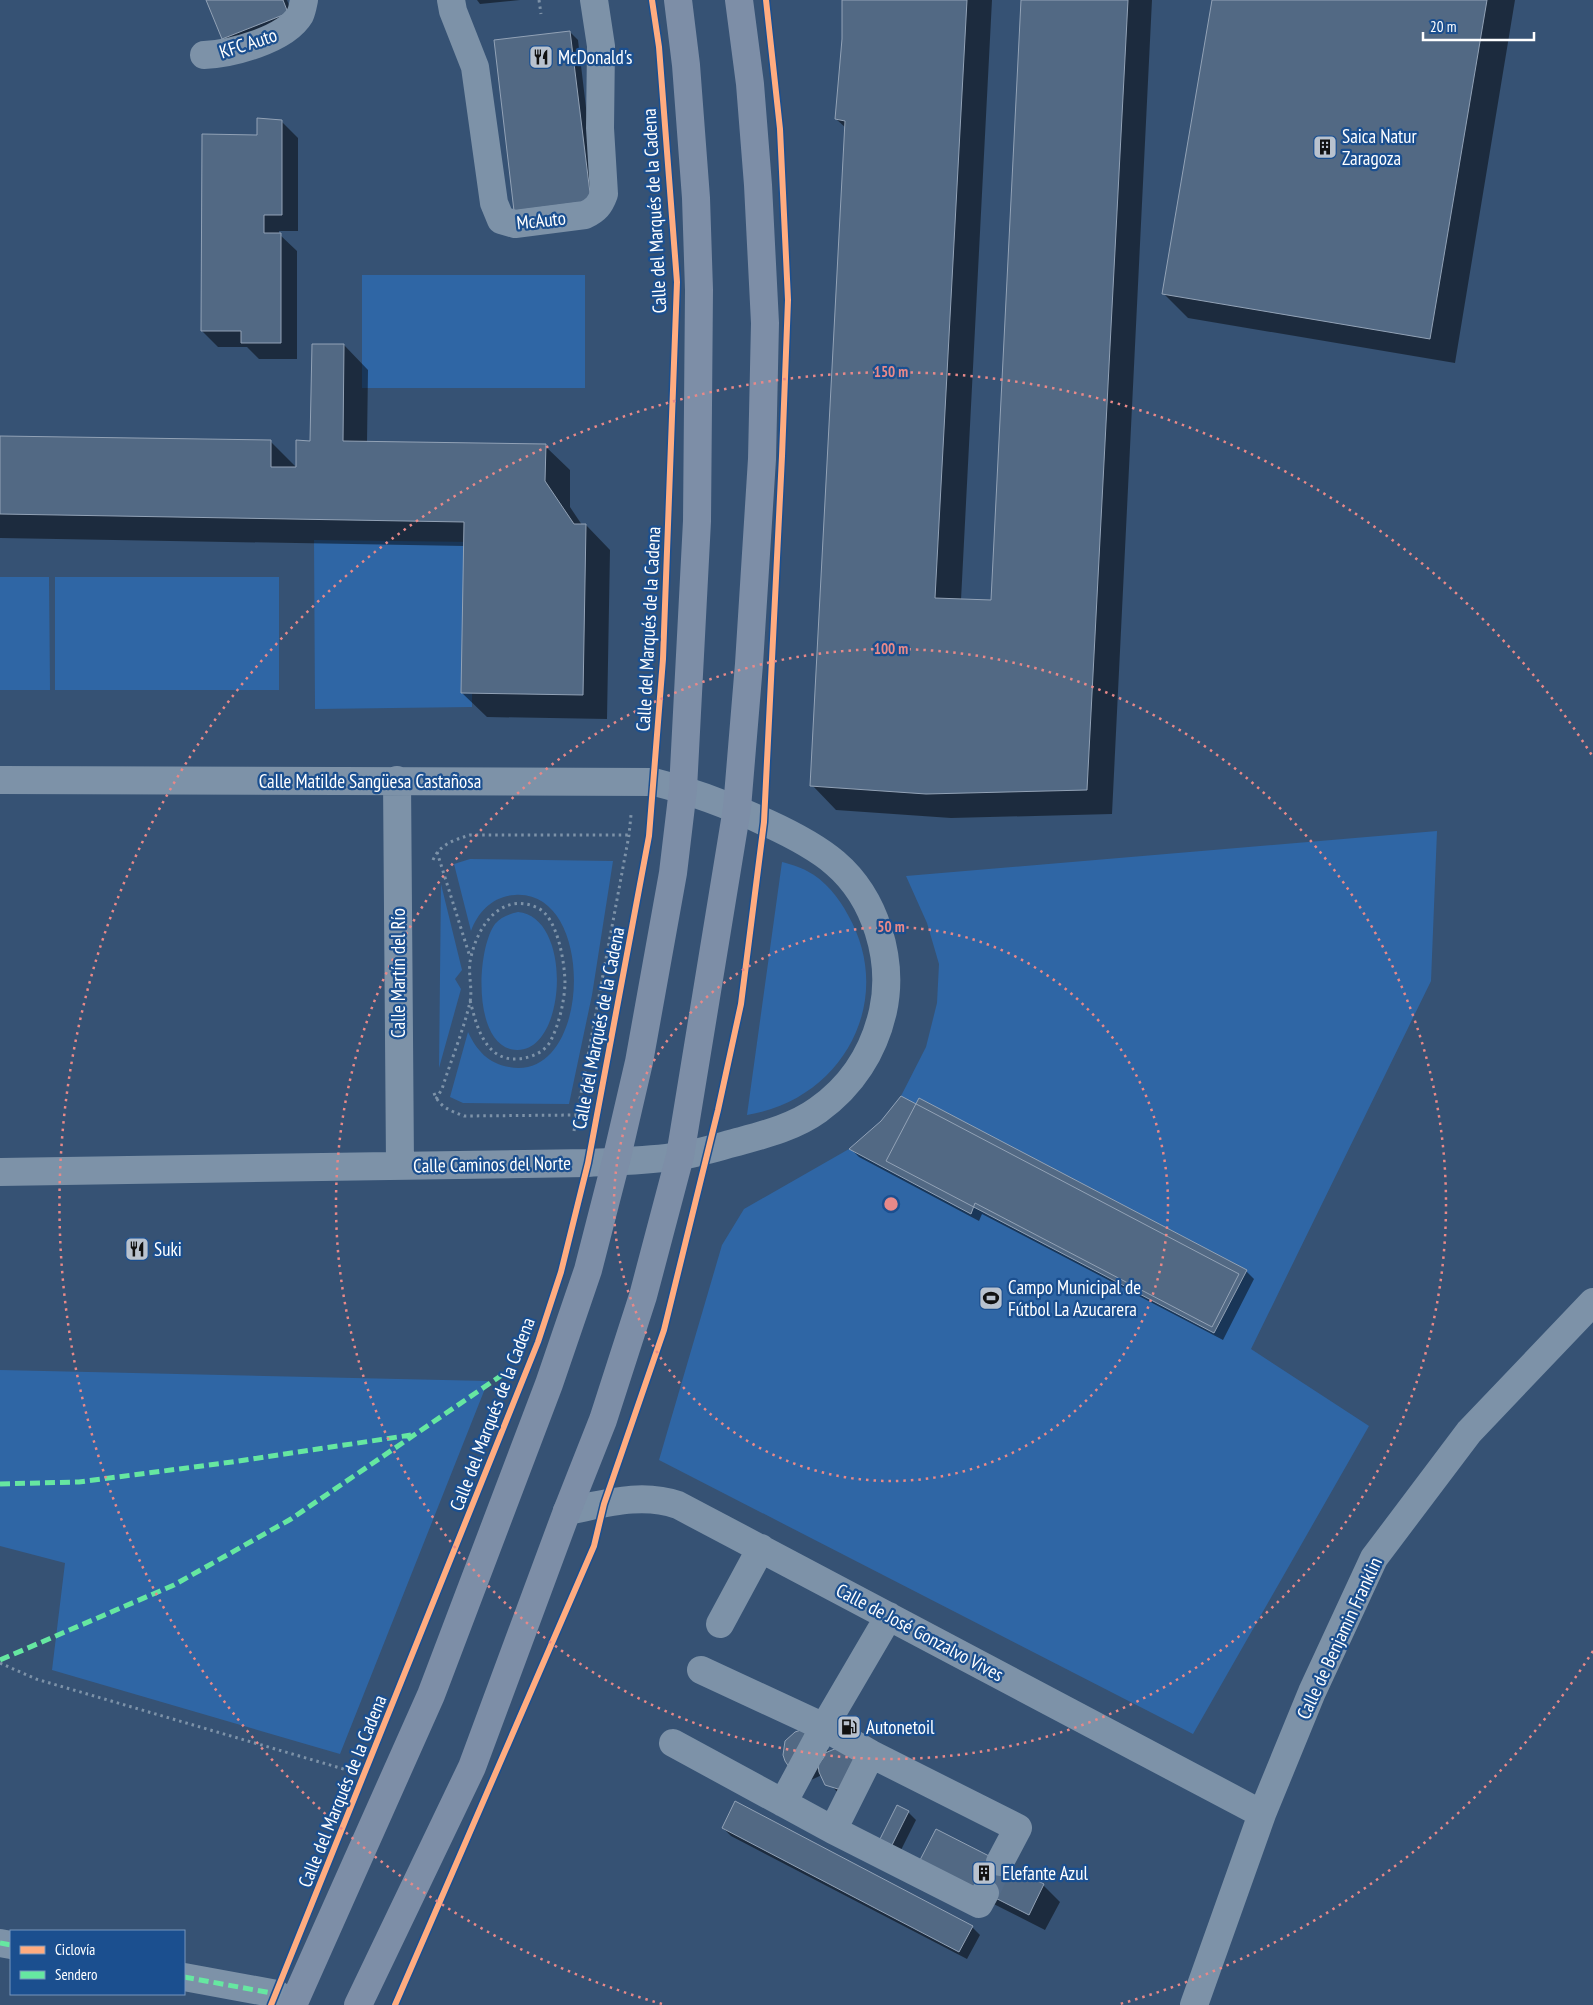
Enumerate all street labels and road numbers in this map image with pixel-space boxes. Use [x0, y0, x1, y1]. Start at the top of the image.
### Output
street label: KFC Auto [216, 22, 280, 64]
street label: Calle del Marqués de la Cadena [637, 108, 671, 314]
street label: McAuto [515, 205, 567, 235]
street label: Calle del Marqués de la Cadena [631, 526, 665, 732]
street label: Calle Matilde Sangüesa Castañosa [259, 769, 481, 793]
street label: Calle Martín del Río [386, 908, 410, 1038]
street label: Calle del Marqués de la Cadena [567, 925, 629, 1131]
street label: Calle Caminos del Norte [413, 1151, 571, 1177]
street label: Calle del Marqués de la Cadena [444, 1314, 540, 1514]
street label: Calle de Benjamin Franklin [1291, 1553, 1387, 1723]
street label: Calle de José Gonzalvo Vives [832, 1578, 1008, 1686]
street label: Calle del Marqués de la Cadena [292, 1691, 392, 1891]

